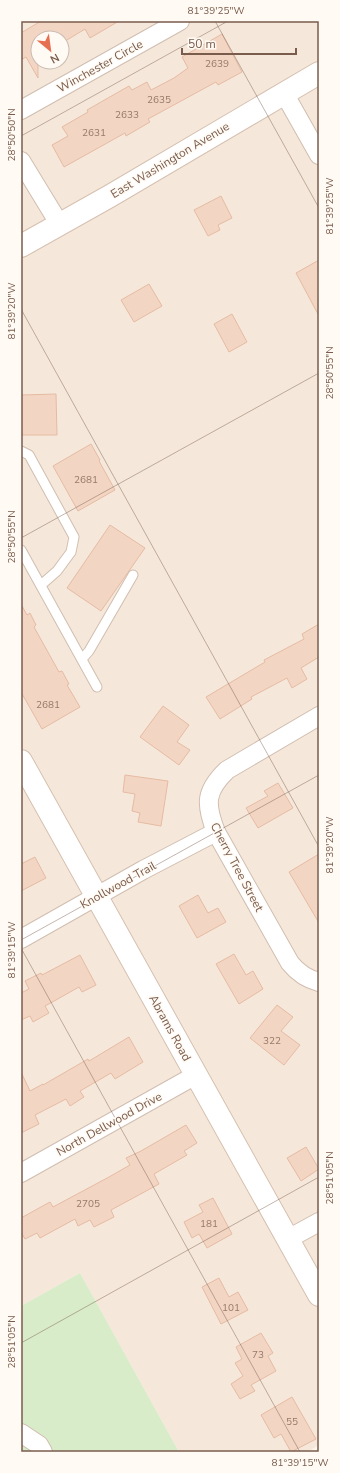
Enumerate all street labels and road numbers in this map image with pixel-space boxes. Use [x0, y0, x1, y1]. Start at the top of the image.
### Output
street label: Winchester Circle [54, 36, 146, 96]
street label: East Washington Avenue [108, 118, 232, 202]
street label: Cherry Tree Street [207, 820, 268, 915]
street label: Knollwood Trail [77, 857, 159, 913]
street label: Abrams Road [145, 992, 195, 1064]
street label: North Dellwood Drive [53, 1088, 165, 1160]

